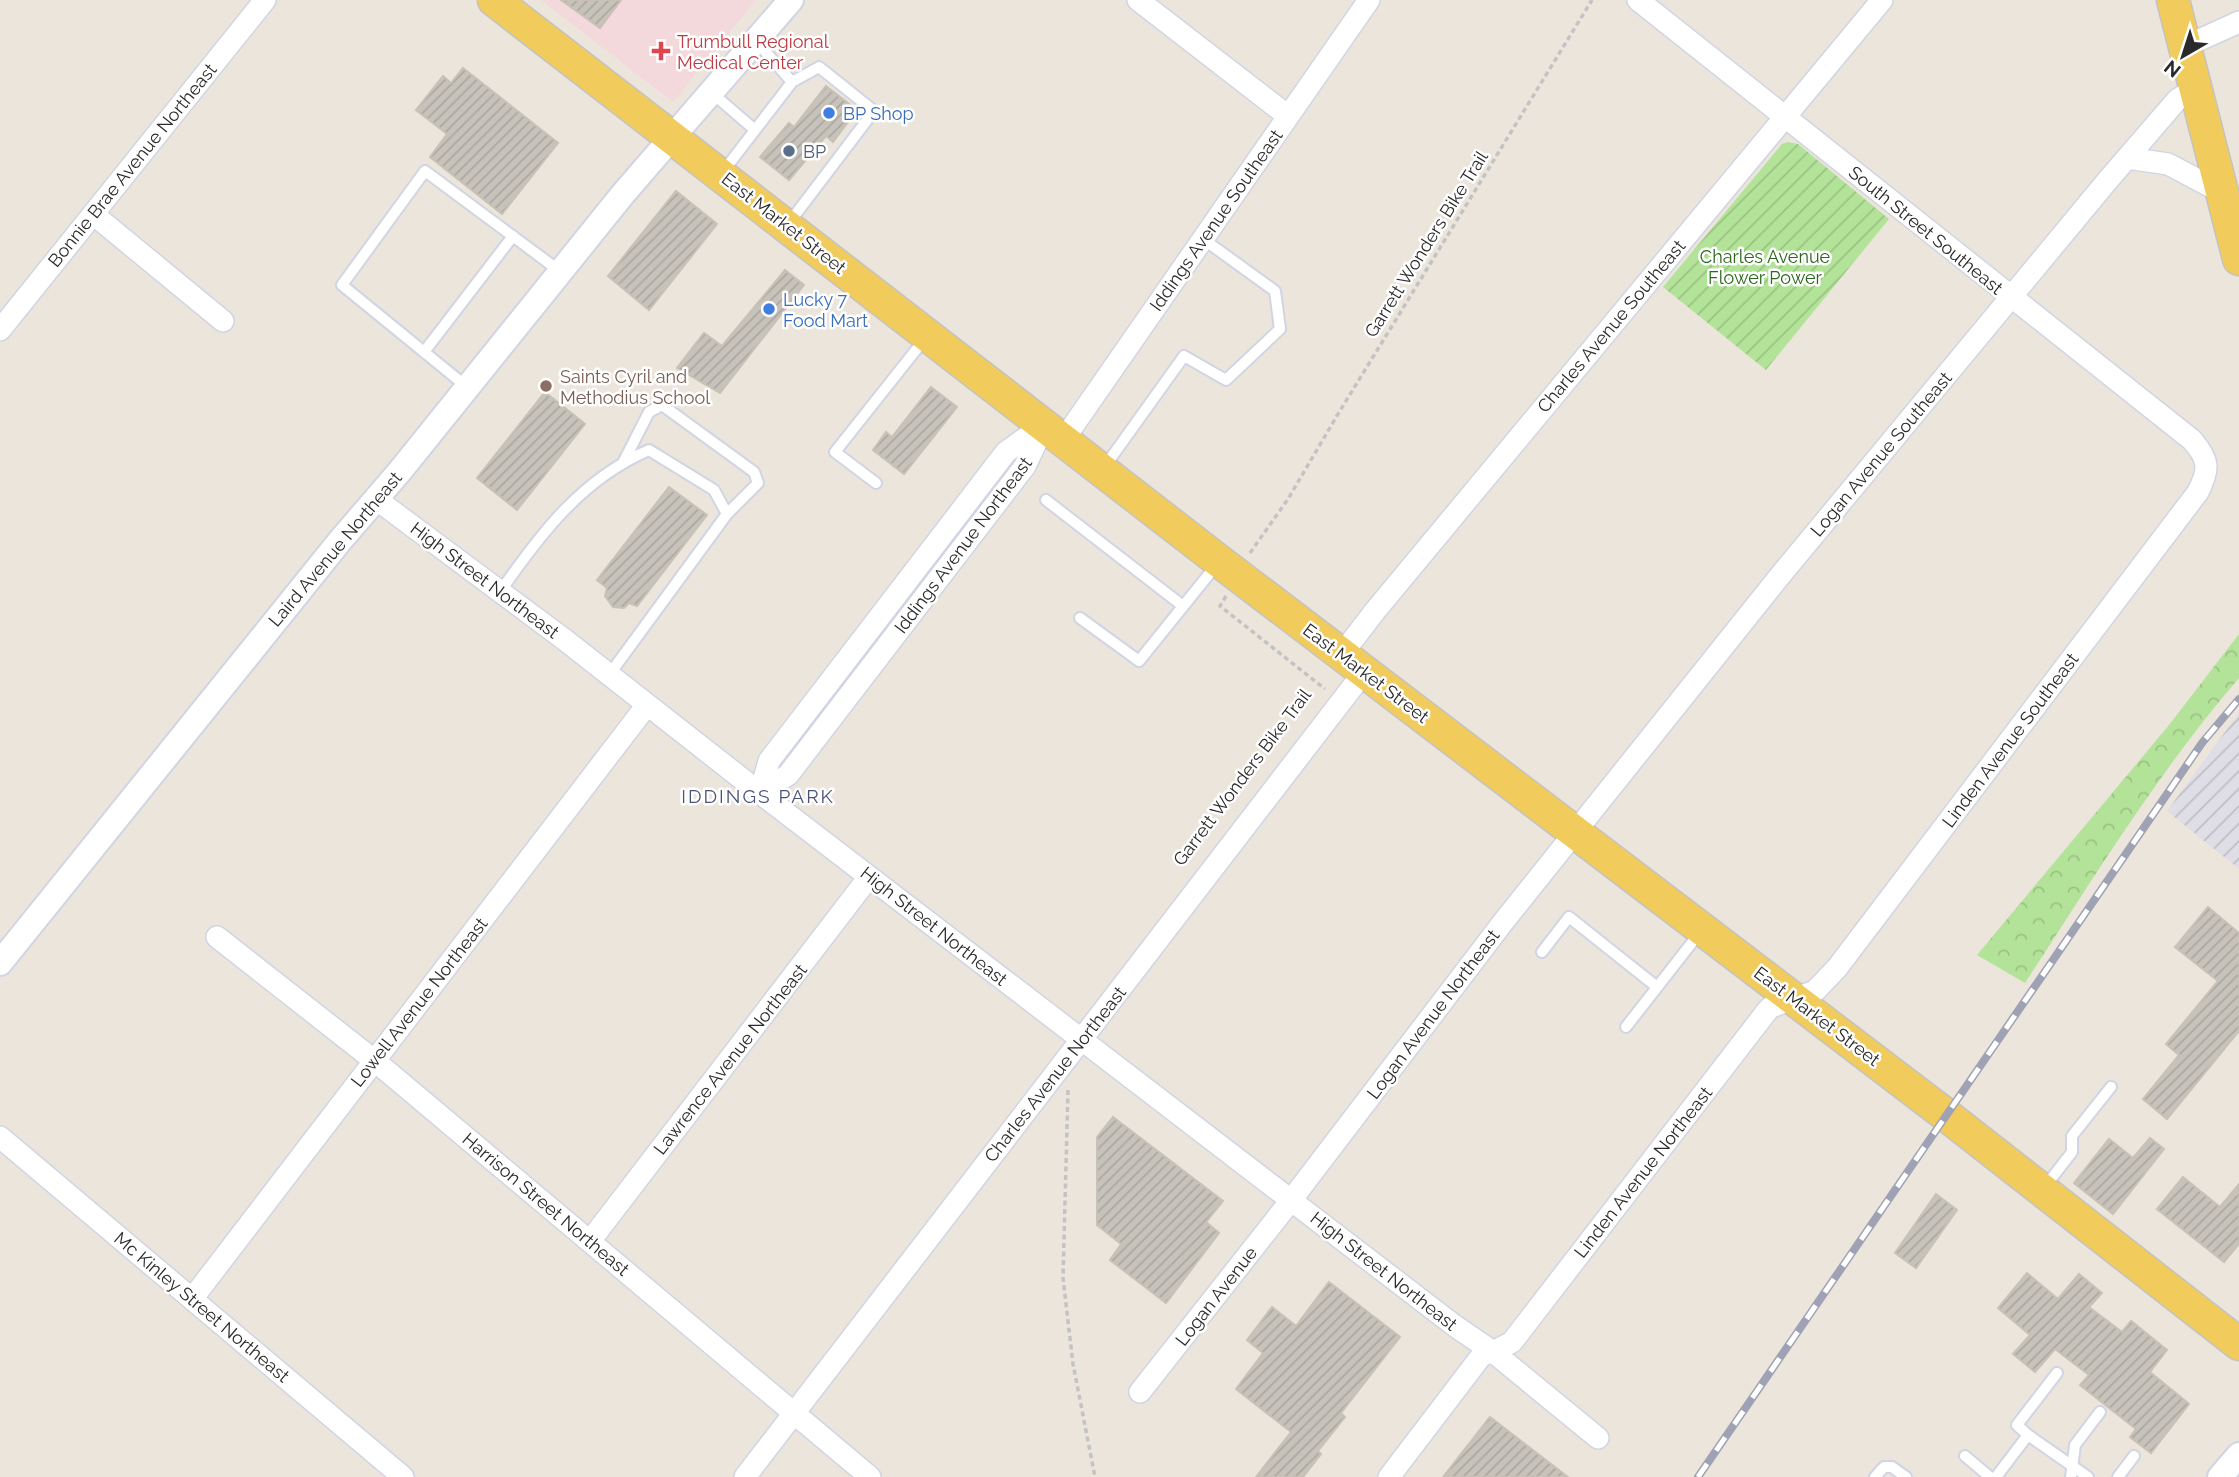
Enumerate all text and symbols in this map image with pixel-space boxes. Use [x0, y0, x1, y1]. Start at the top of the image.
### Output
north arrow [2148, 21, 2218, 91]
place label: Trumbull Regional Medical Center [677, 31, 829, 73]
marker: Trumbull Regional Medical Center [651, 41, 671, 61]
text: N [2160, 56, 2185, 82]
street label: Bonnie Brae Avenue Northeast [43, 59, 221, 271]
place label: BP Shop [843, 103, 914, 124]
marker: BP Shop [821, 105, 837, 121]
street label: Iddings Avenue Southeast [1145, 125, 1287, 315]
place label: BP [803, 141, 826, 162]
marker: BP [781, 143, 797, 159]
street label: Garrett Wonders Bike Trail [1360, 147, 1492, 341]
street label: South Street Southeast [1845, 161, 2007, 299]
street label: East Market Street [718, 168, 850, 278]
street label: Charles Avenue Southeast [1533, 235, 1689, 417]
park label: Charles Avenue Flower Power [1700, 246, 1831, 288]
place label: Lucky 7 Food Mart [783, 289, 868, 331]
marker: Lucky 7 Food Mart [761, 301, 777, 317]
place label: Saints Cyril and Methodius School [560, 366, 710, 408]
street label: Logan Avenue Southeast [1806, 368, 1956, 540]
marker: Saints Cyril and Methodius School [538, 378, 554, 394]
street label: Iddings Avenue Northeast [890, 453, 1036, 637]
street label: Laird Avenue Northeast [264, 467, 406, 631]
street label: High Street Northeast [407, 517, 563, 643]
street label: East Market Street [1299, 619, 1433, 727]
street label: Linden Avenue Southeast [1938, 649, 2082, 831]
street label: Garrett Wonders Bike Trail [1169, 685, 1315, 869]
district label: IDDINGS PARK [681, 785, 835, 807]
street label: High Street Northeast [856, 862, 1012, 990]
street label: Lowell Avenue Northeast [346, 913, 492, 1091]
street label: Logan Avenue Northeast [1362, 925, 1504, 1103]
street label: Lawrence Avenue Northeast [649, 959, 811, 1159]
street label: East Market Street [1750, 962, 1884, 1070]
street label: Charles Avenue Northeast [980, 982, 1130, 1166]
street label: Linden Avenue Northeast [1570, 1082, 1716, 1262]
street label: Harrison Street Northeast [458, 1128, 634, 1280]
street label: High Street Northeast [1306, 1207, 1462, 1335]
street label: Mc Kinley Street Northeast [110, 1228, 294, 1386]
street label: Logan Avenue [1171, 1242, 1261, 1350]

